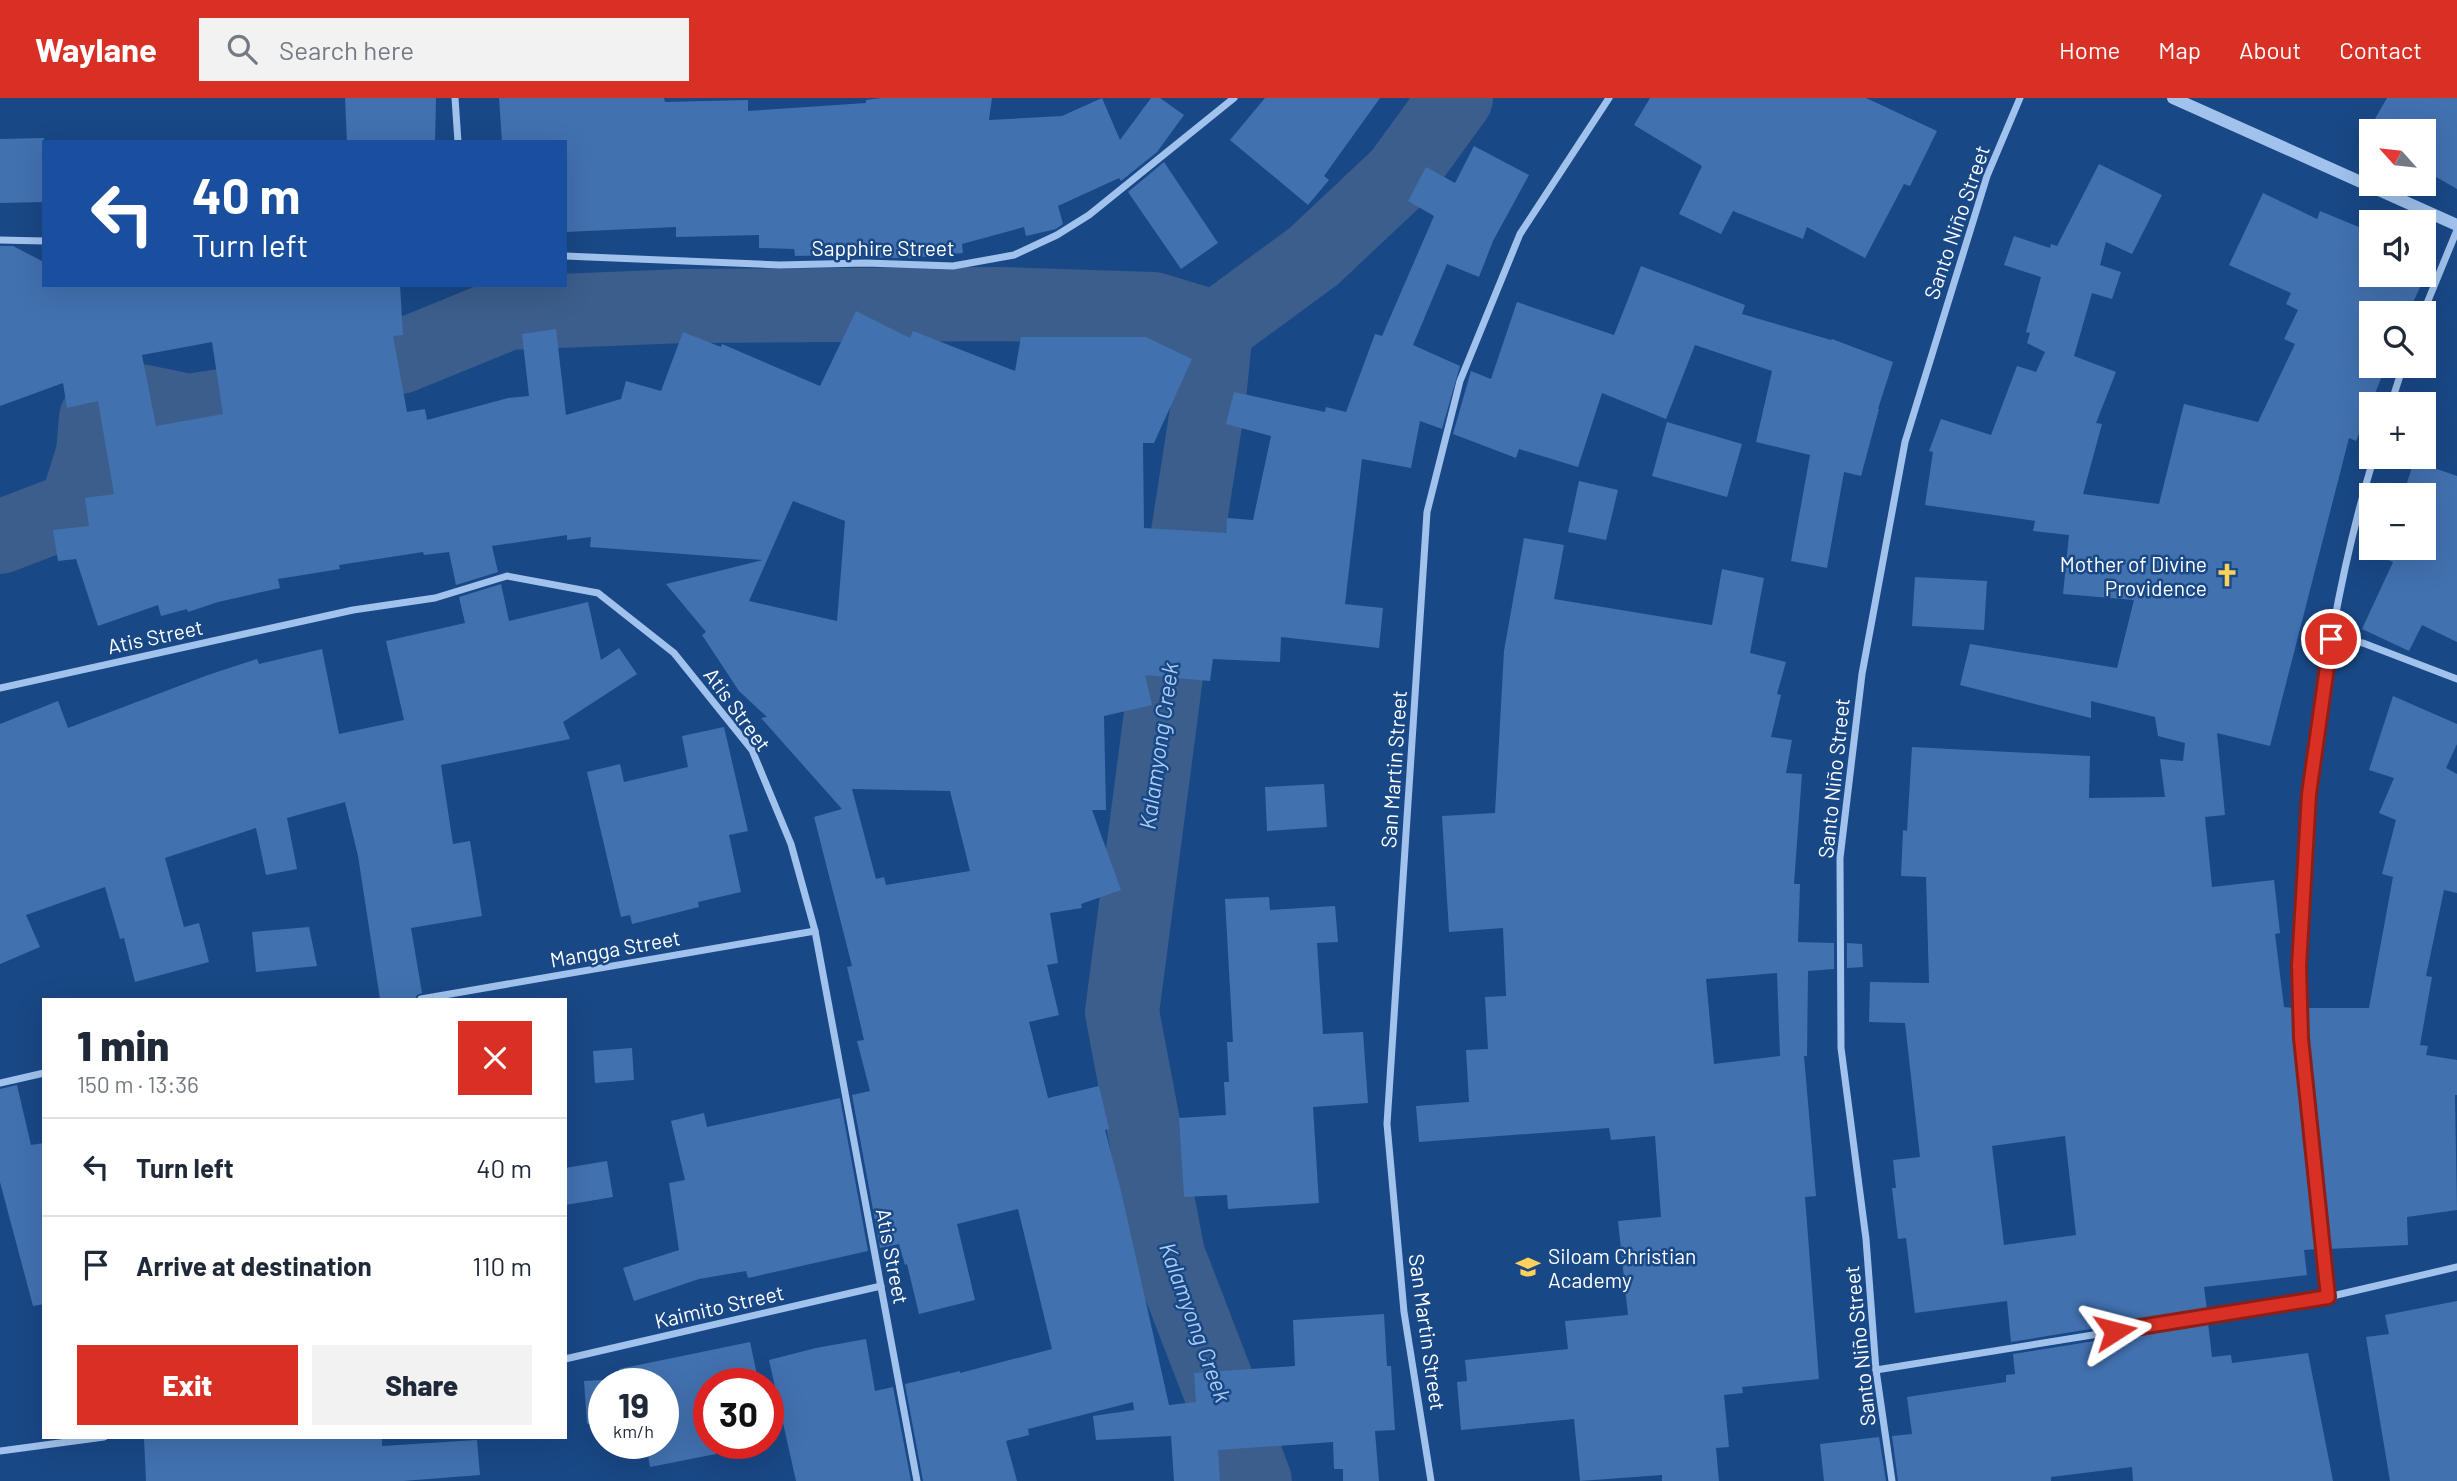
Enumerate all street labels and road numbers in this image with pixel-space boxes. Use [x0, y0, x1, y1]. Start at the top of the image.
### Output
street label: Santo Niño Street [1918, 142, 1994, 302]
street label: Sapphire Street [811, 235, 955, 260]
street label: Atis Street [105, 614, 205, 658]
street label: Atis Street [699, 662, 777, 756]
street label: San Martin Street [1375, 689, 1411, 849]
street label: Santo Niño Street [1812, 697, 1854, 859]
street label: Mangga Street [548, 924, 682, 972]
street label: Atis Street [871, 1206, 915, 1306]
street label: San Martin Street [1405, 1252, 1451, 1412]
street label: Santo Niño Street [1838, 1265, 1880, 1427]
street label: Kaimito Street [652, 1279, 786, 1333]

